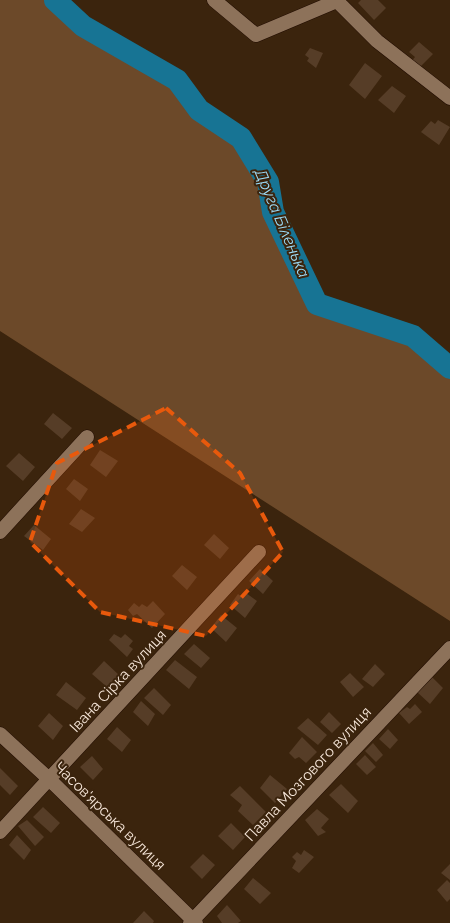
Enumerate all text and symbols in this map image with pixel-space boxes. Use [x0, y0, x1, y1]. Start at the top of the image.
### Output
water label: Друга Біленька [250, 165, 314, 281]
street label: Івана Сірка вулиця [66, 626, 170, 736]
street label: Павла Мозгового вулиця [241, 703, 375, 845]
street label: Часов'ярська вулиця [51, 758, 169, 874]

